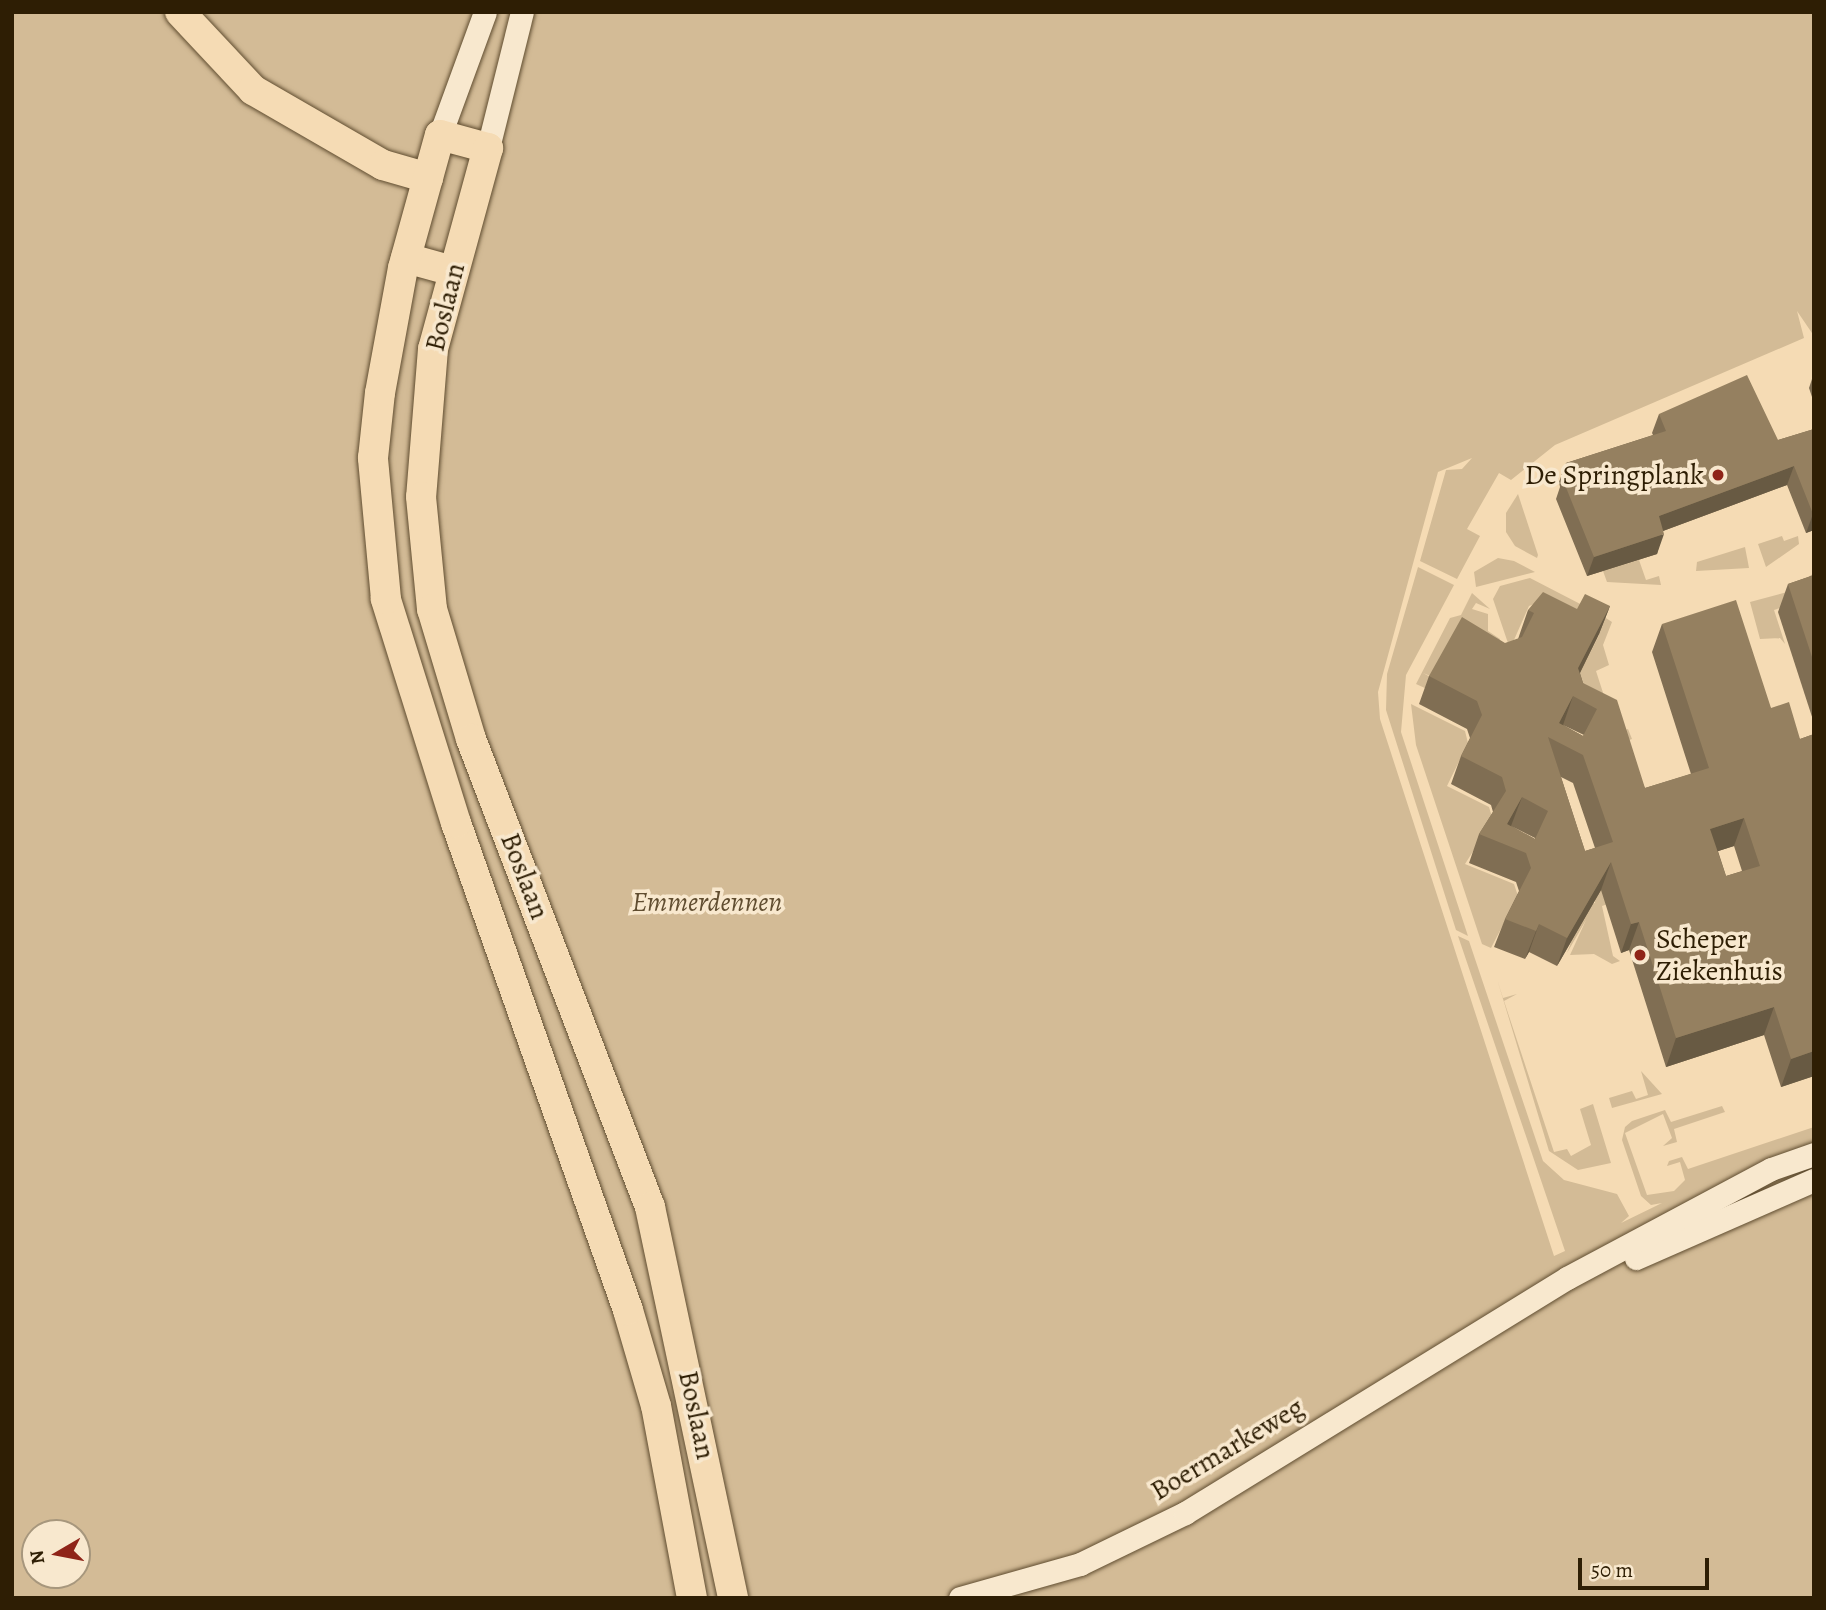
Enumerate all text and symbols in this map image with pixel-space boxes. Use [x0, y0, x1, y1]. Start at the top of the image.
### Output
street label: Boslaan [418, 259, 472, 355]
place label: De Springplank [1525, 458, 1704, 492]
marker: De Springplank [1710, 467, 1726, 483]
street label: Boslaan [493, 828, 557, 924]
park label: Emmerdennen [632, 885, 782, 919]
place label: Scheper Ziekenhuis [1656, 922, 1783, 988]
marker: Scheper Ziekenhuis [1630, 945, 1650, 965]
street label: Boslaan [671, 1368, 723, 1462]
street label: Boermarkeweg [1145, 1390, 1309, 1508]
north arrow [21, 1519, 91, 1589]
scale bar [1581, 1544, 1712, 1588]
text: N [23, 1548, 51, 1566]
text: 50 m [1591, 1556, 1633, 1584]

